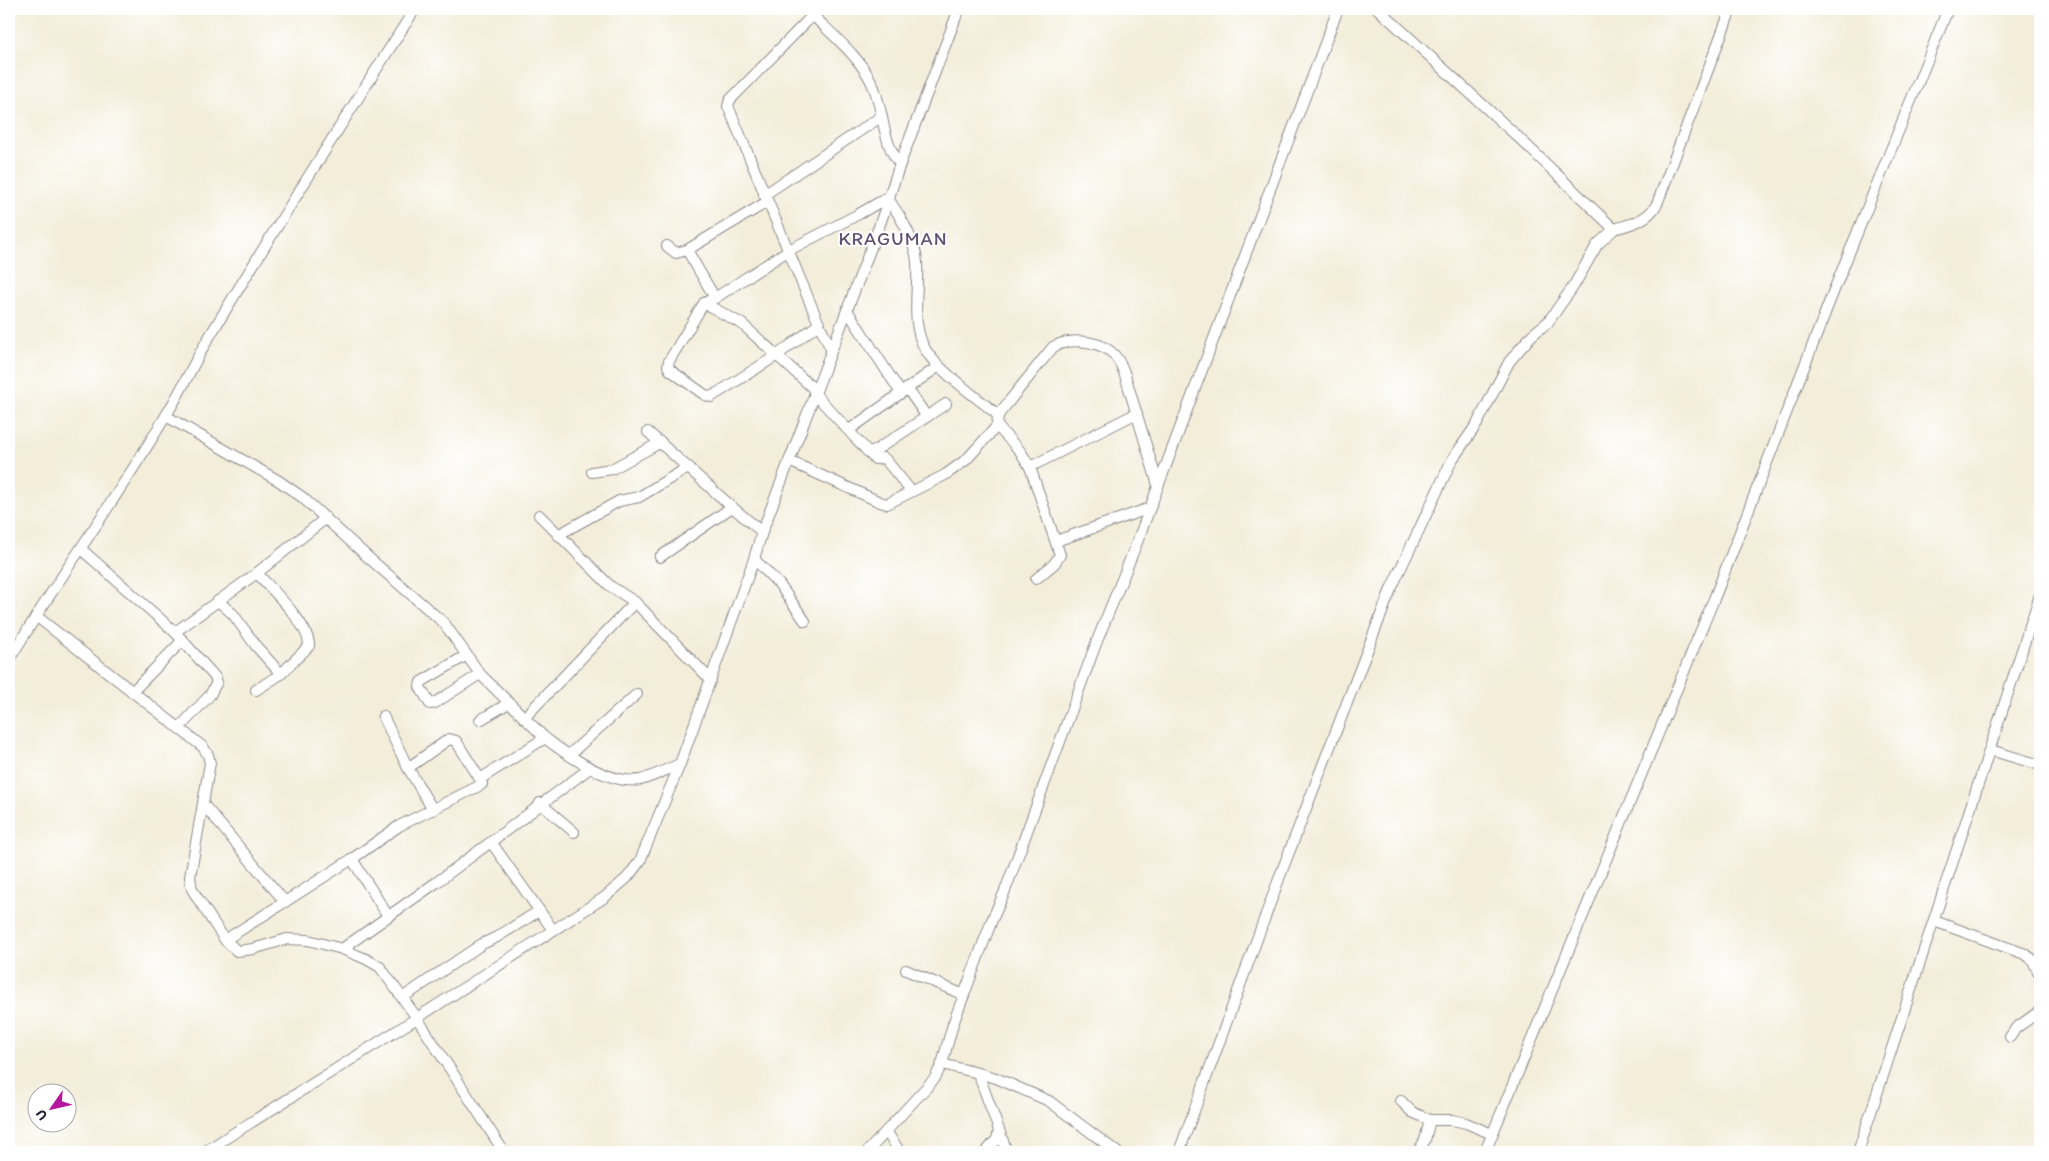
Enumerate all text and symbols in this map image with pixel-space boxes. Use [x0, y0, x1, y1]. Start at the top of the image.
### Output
district label: KRAGUMAN [838, 227, 948, 250]
north arrow [28, 1084, 78, 1134]
text: U [32, 1106, 51, 1124]

